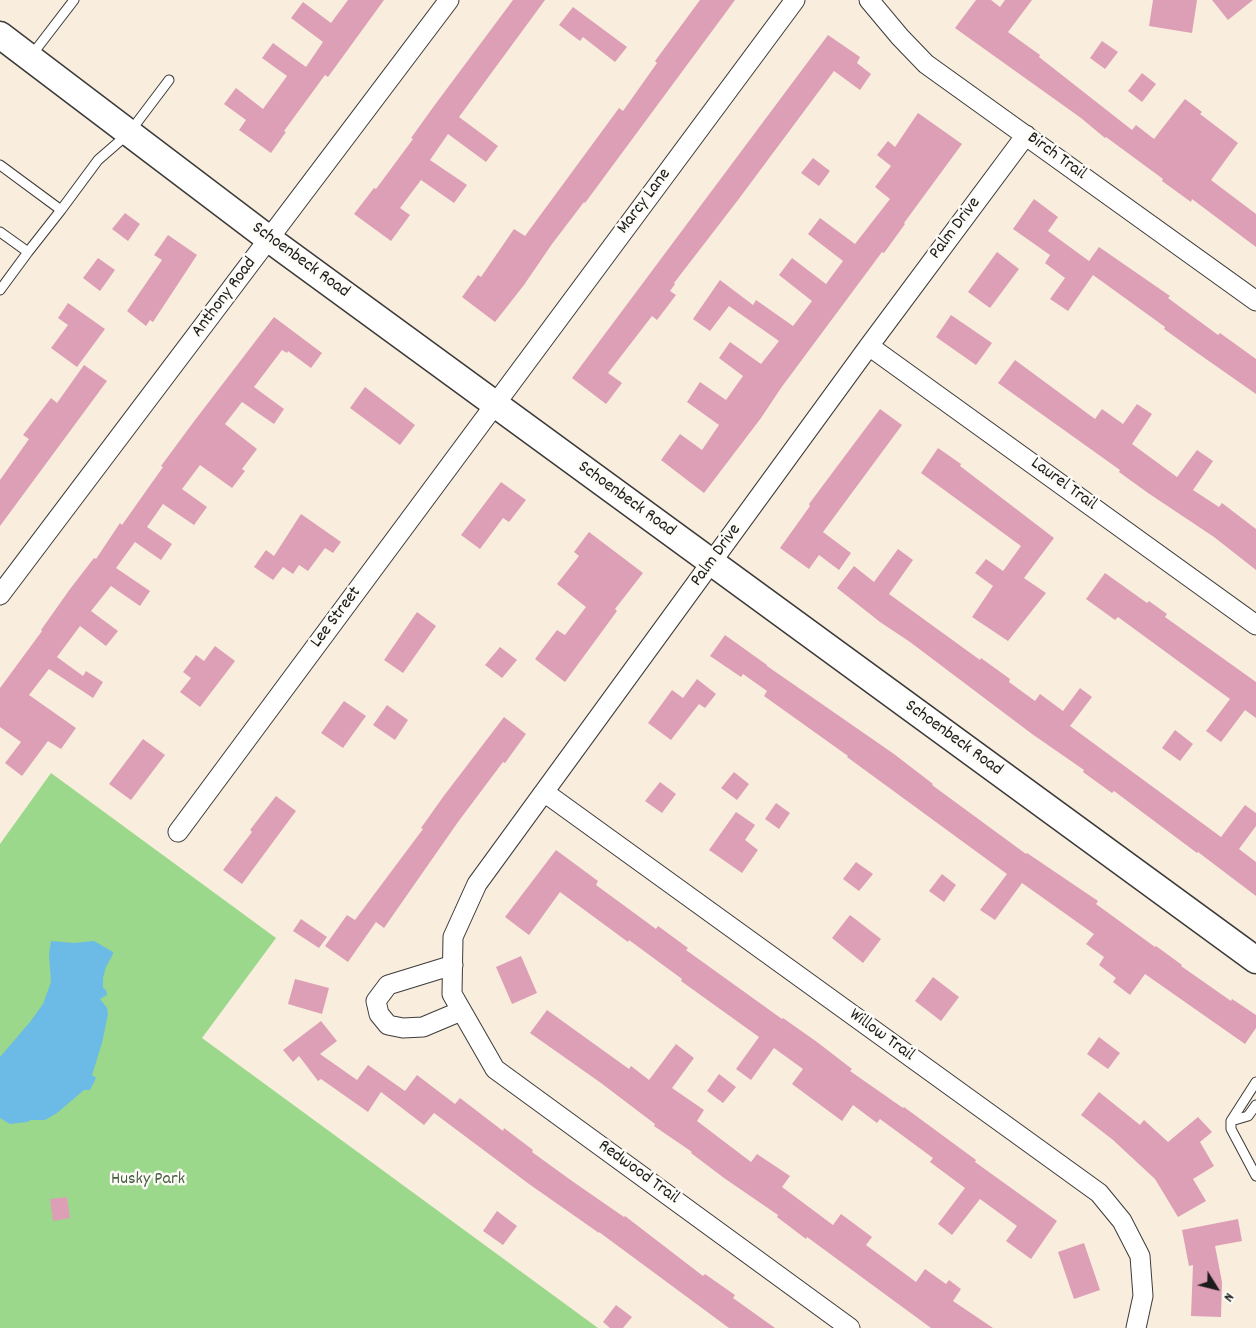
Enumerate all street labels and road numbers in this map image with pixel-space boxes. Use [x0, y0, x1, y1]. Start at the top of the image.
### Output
street label: Birch Trail [1022, 128, 1090, 186]
street label: Marcy Lane [613, 165, 677, 239]
street label: Palm Drive [926, 194, 986, 264]
street label: Schoenbeck Road [247, 218, 353, 304]
street label: Anthony Road [188, 254, 262, 342]
street label: Laurel Trail [1026, 454, 1100, 516]
street label: Schoenbeck Road [573, 457, 679, 543]
street label: Palm Drive [687, 520, 747, 592]
street label: Lee Street [307, 583, 367, 653]
street label: Schoenbeck Road [900, 696, 1006, 782]
street label: Willow Trail [844, 1005, 918, 1067]
street label: Redwood Trail [593, 1136, 683, 1210]

